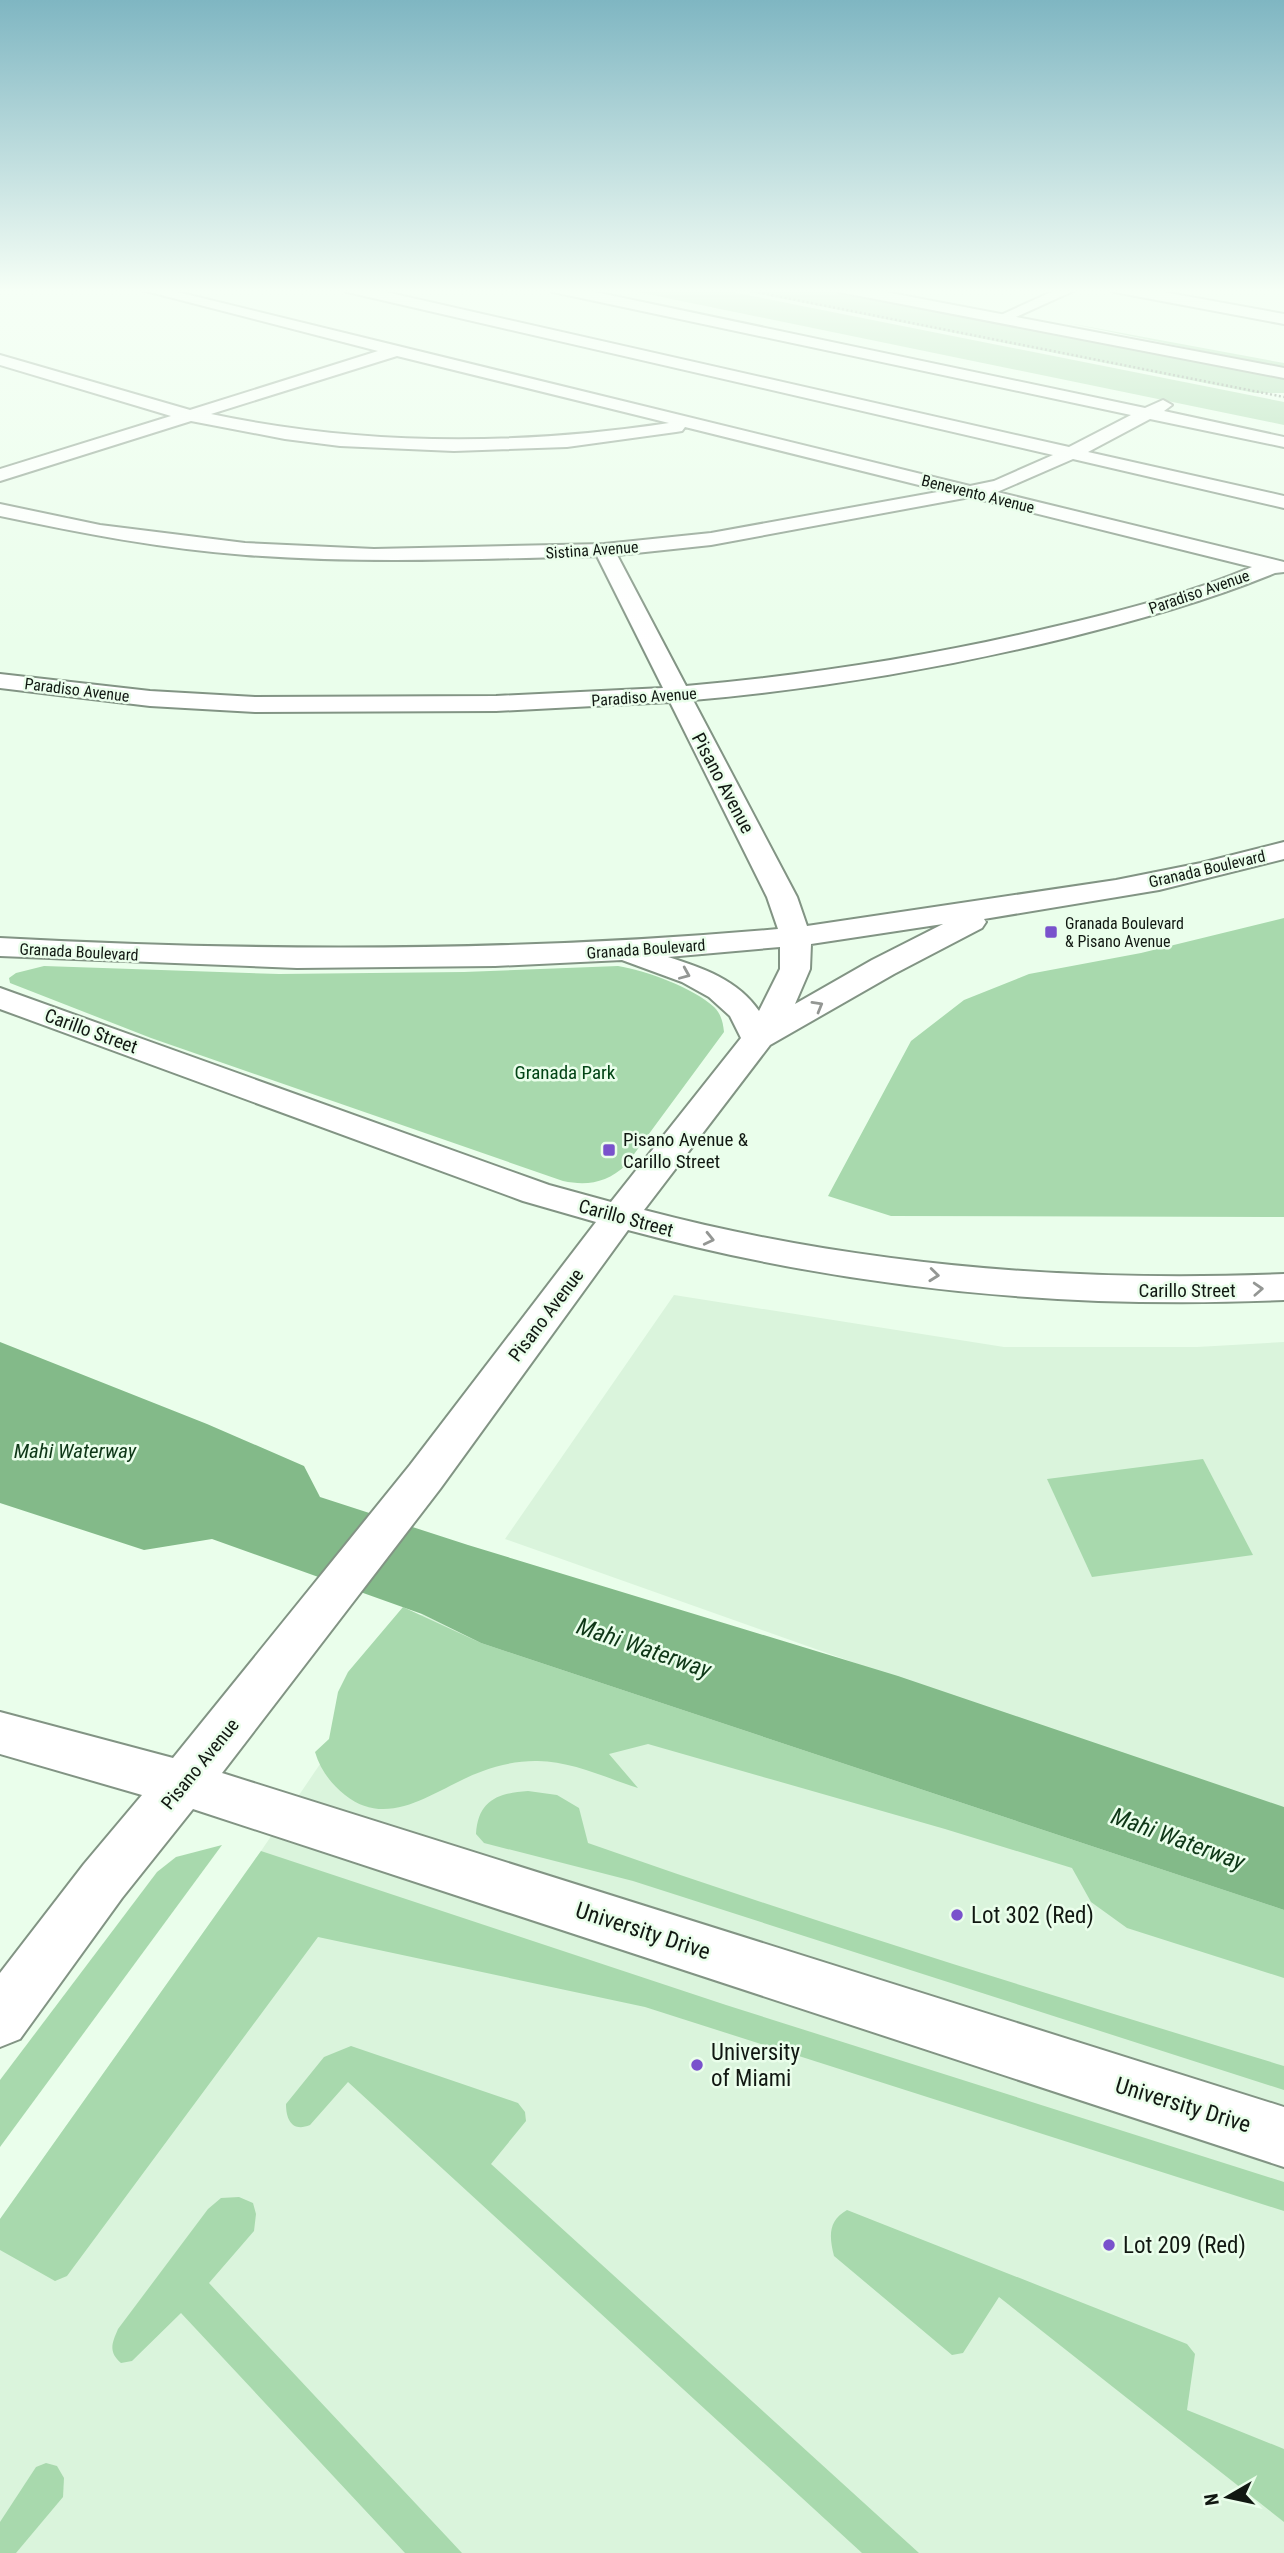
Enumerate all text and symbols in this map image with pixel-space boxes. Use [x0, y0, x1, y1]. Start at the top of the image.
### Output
street label: Benevento Avenue [920, 471, 1036, 517]
street label: Sistina Avenue [545, 537, 639, 563]
street label: Paradiso Avenue [1146, 566, 1252, 618]
street label: Paradiso Avenue [24, 674, 130, 706]
street label: Paradiso Avenue [591, 684, 697, 710]
street label: Pisano Avenue [687, 729, 759, 837]
street label: Granada Boulevard [1147, 846, 1267, 892]
place label: Granada Boulevard & Pisano Avenue [1065, 914, 1184, 951]
marker: Granada Boulevard & Pisano Avenue [1043, 924, 1059, 940]
street label: Granada Boulevard [586, 935, 706, 963]
street label: Granada Boulevard [19, 939, 139, 965]
one-way arrow [677, 966, 690, 980]
one-way arrow [810, 1001, 823, 1014]
street label: Carillo Street [41, 1004, 141, 1058]
park label: Granada Park [515, 1061, 616, 1084]
place label: Pisano Avenue & Carillo Street [623, 1128, 749, 1173]
marker: Pisano Avenue & Carillo Street [601, 1142, 617, 1158]
street label: Carillo Street [576, 1194, 676, 1242]
one-way arrow [703, 1231, 715, 1245]
street label: Pisano Avenue [504, 1264, 588, 1366]
one-way arrow [928, 1267, 939, 1282]
street label: Carillo Street [1138, 1279, 1236, 1302]
one-way arrow [1253, 1281, 1264, 1296]
water label: Mahi Waterway [14, 1439, 137, 1463]
water label: Mahi Waterway [573, 1612, 716, 1684]
street label: Pisano Avenue [156, 1714, 244, 1814]
water label: Mahi Waterway [1107, 1802, 1250, 1877]
street label: University Drive [572, 1897, 714, 1965]
place label: Lot 302 (Red) [971, 1902, 1094, 1929]
marker: Lot 302 (Red) [949, 1907, 965, 1923]
place label: University of Miami [711, 2039, 800, 2092]
marker: University of Miami [689, 2057, 705, 2073]
street label: University Drive [1112, 2072, 1254, 2138]
place label: Lot 209 (Red) [1123, 2232, 1246, 2259]
marker: Lot 209 (Red) [1101, 2237, 1117, 2253]
north arrow [1193, 2462, 1263, 2532]
text: N [1199, 2492, 1224, 2507]

